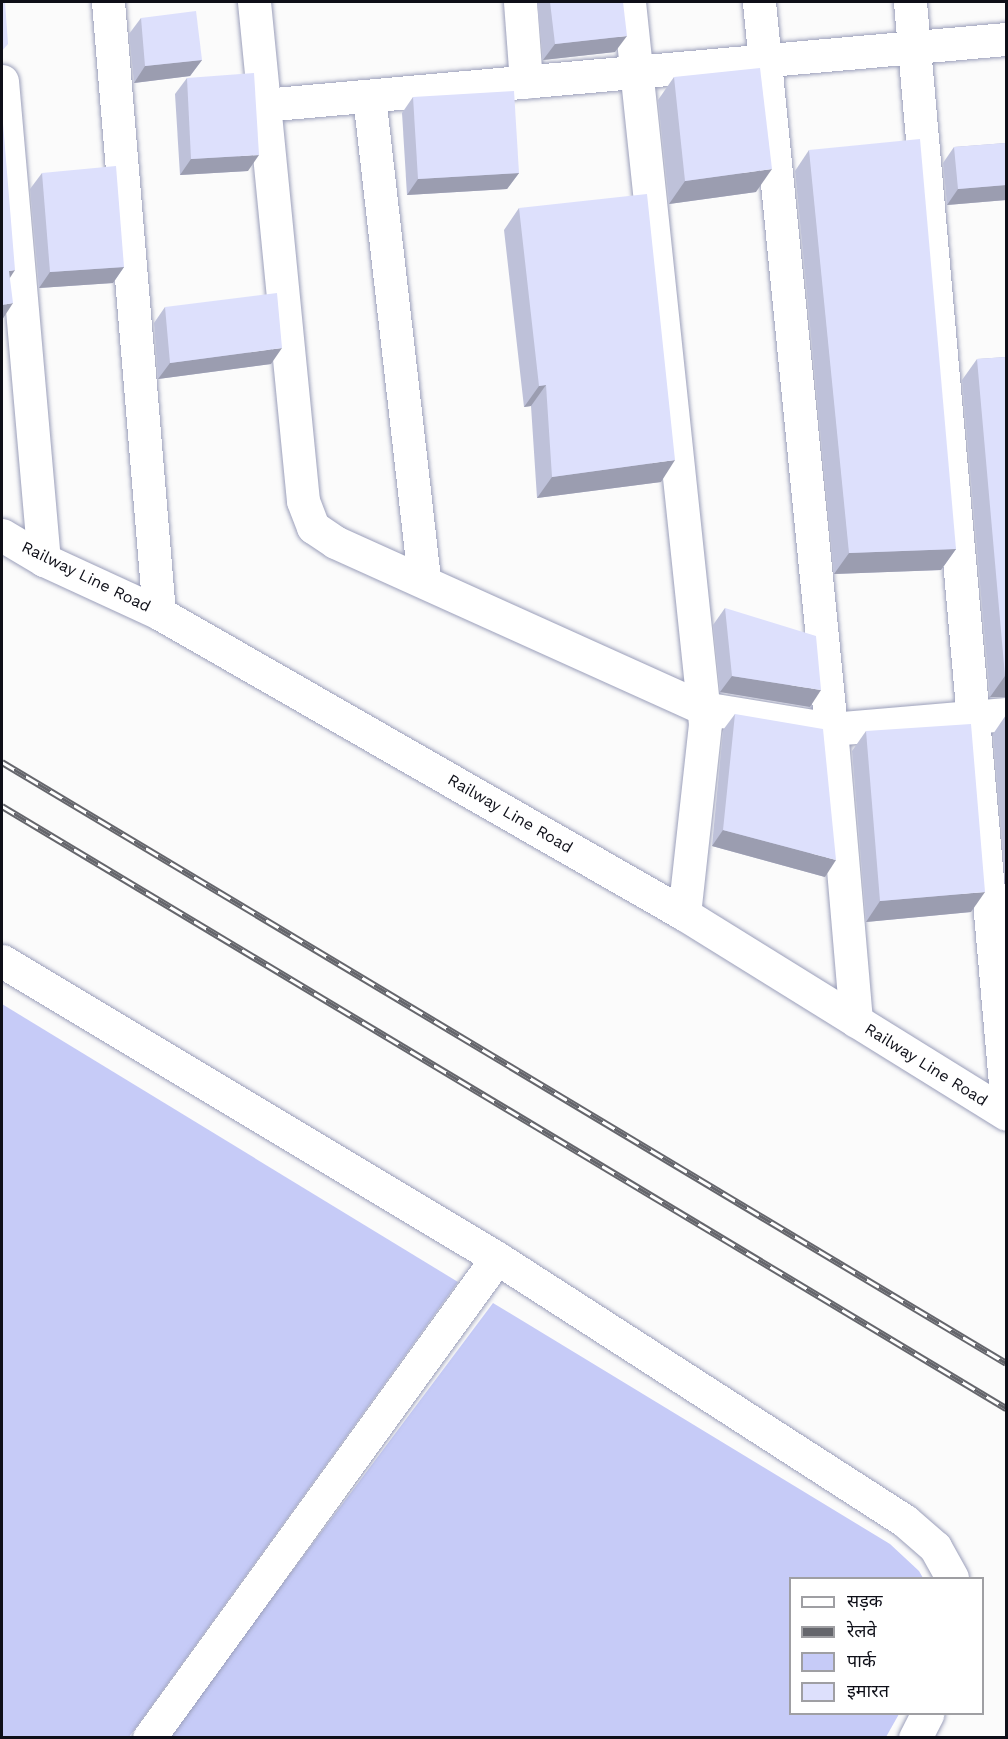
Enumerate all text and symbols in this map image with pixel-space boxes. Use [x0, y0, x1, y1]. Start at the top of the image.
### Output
street label: Railway Line Road [18, 537, 154, 617]
street label: Railway Line Road [444, 770, 576, 858]
street label: Railway Line Road [861, 1019, 991, 1111]
legend [789, 1577, 984, 1715]
text: सड़क [847, 1590, 883, 1611]
text: रेलवे [847, 1620, 877, 1641]
text: पार्क [847, 1650, 876, 1671]
text: इमारत [847, 1680, 889, 1701]

